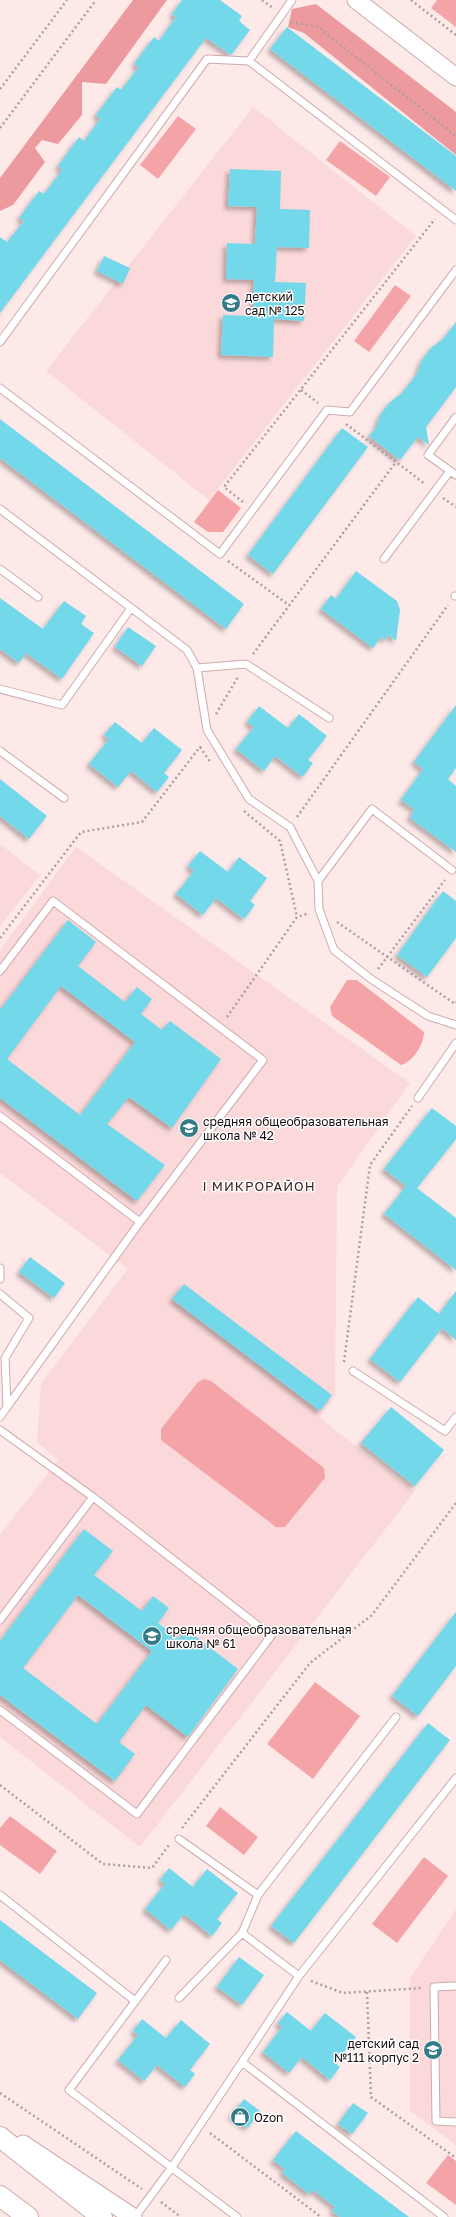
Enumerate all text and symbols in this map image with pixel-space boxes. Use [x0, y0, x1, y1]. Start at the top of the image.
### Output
place label: детский сад № 125 [245, 289, 305, 318]
school or university icon: детский сад № 125 [220, 292, 242, 314]
place label: средняя общеобразовательная школа № 42 [203, 1114, 389, 1143]
school or university icon: средняя общеобразовательная школа № 42 [178, 1117, 200, 1139]
district label: I МИКРОРАЙОН [202, 1178, 316, 1194]
place label: средняя общеобразовательная школа № 61 [166, 1622, 352, 1651]
school or university icon: средняя общеобразовательная школа № 61 [141, 1625, 163, 1647]
place label: детский сад №111 корпус 2 [334, 2036, 419, 2065]
school or university icon: детский сад №111 корпус 2 [422, 2039, 444, 2061]
shop icon: Ozon [229, 2106, 251, 2128]
place label: Ozon [254, 2110, 283, 2125]

